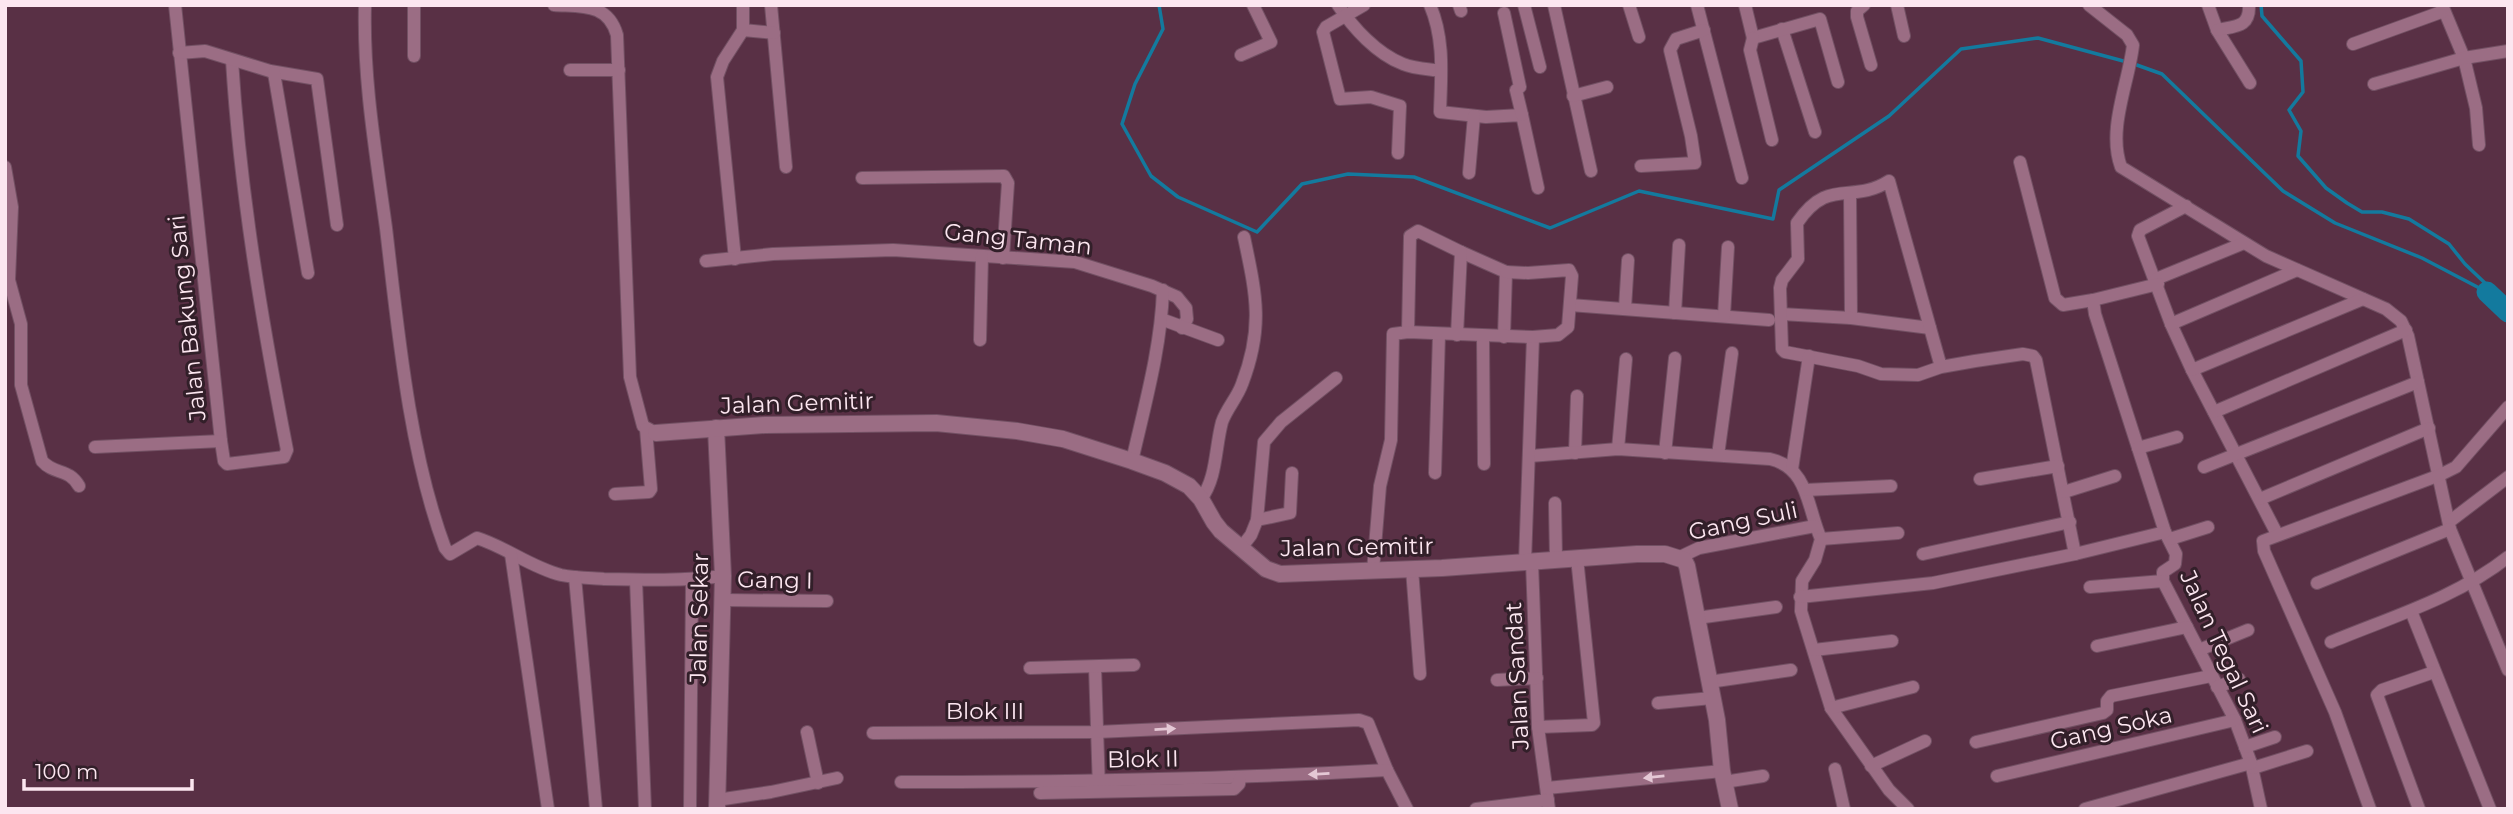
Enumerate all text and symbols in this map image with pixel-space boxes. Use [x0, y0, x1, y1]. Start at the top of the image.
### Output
street label: Jalan Bakung Sari [162, 214, 212, 423]
street label: Gang Taman [943, 217, 1093, 261]
street label: Jalan Gemitir [719, 386, 874, 420]
street label: Gang Suli [1686, 496, 1800, 546]
street label: Jalan Gemitir [1279, 532, 1434, 562]
street label: Jalan Sekar [684, 552, 714, 685]
street label: Gang I [737, 565, 813, 595]
street label: Jalan Tegal Sari [2174, 565, 2274, 738]
street label: Jalan Sandat [1499, 601, 1535, 752]
street label: Blok III [946, 697, 1024, 725]
street label: Gang Soka [2047, 700, 2175, 756]
one-way arrow [1154, 724, 1176, 735]
street label: Blok II [1107, 744, 1179, 774]
scale bar [24, 748, 192, 792]
text: 100 m [35, 759, 98, 784]
one-way arrow [1308, 768, 1330, 779]
one-way arrow [1643, 772, 1665, 783]

